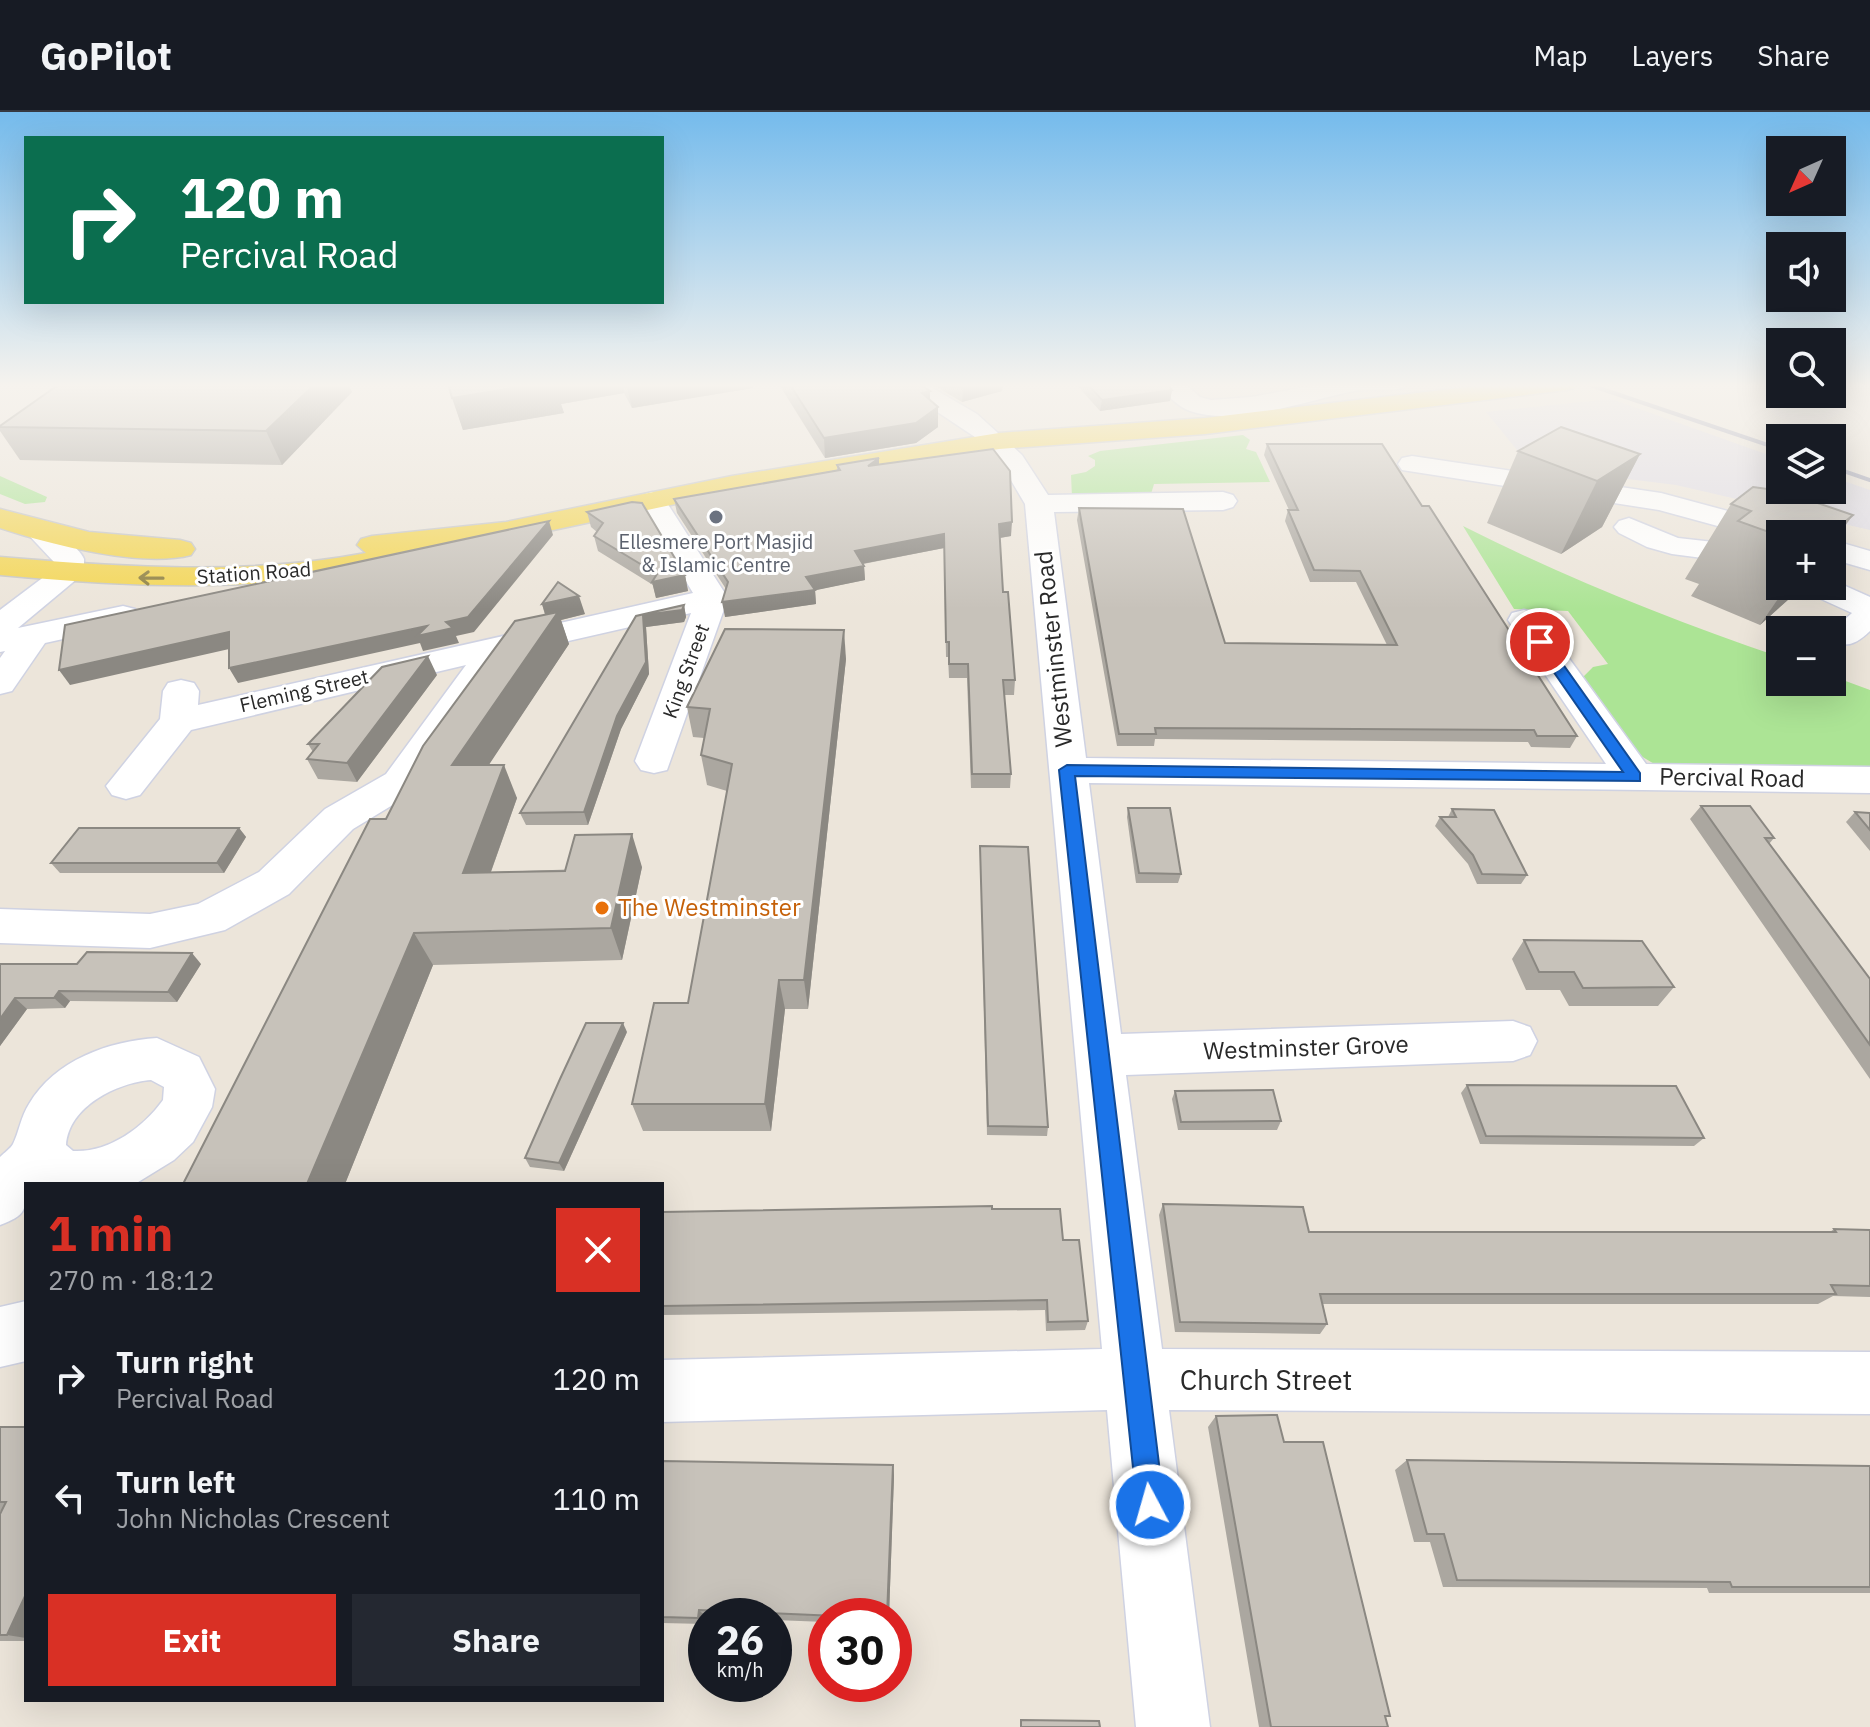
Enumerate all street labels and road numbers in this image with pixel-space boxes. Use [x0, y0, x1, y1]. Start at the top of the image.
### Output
street label: Westminster Road [1027, 549, 1079, 749]
street label: Station Road [196, 555, 312, 590]
street label: King Street [656, 620, 715, 722]
street label: Fleming Street [237, 663, 371, 718]
street label: Percival Road [1659, 760, 1805, 794]
street label: Westminster Grove [1203, 1027, 1409, 1067]
street label: Church Street [1180, 1361, 1352, 1398]

